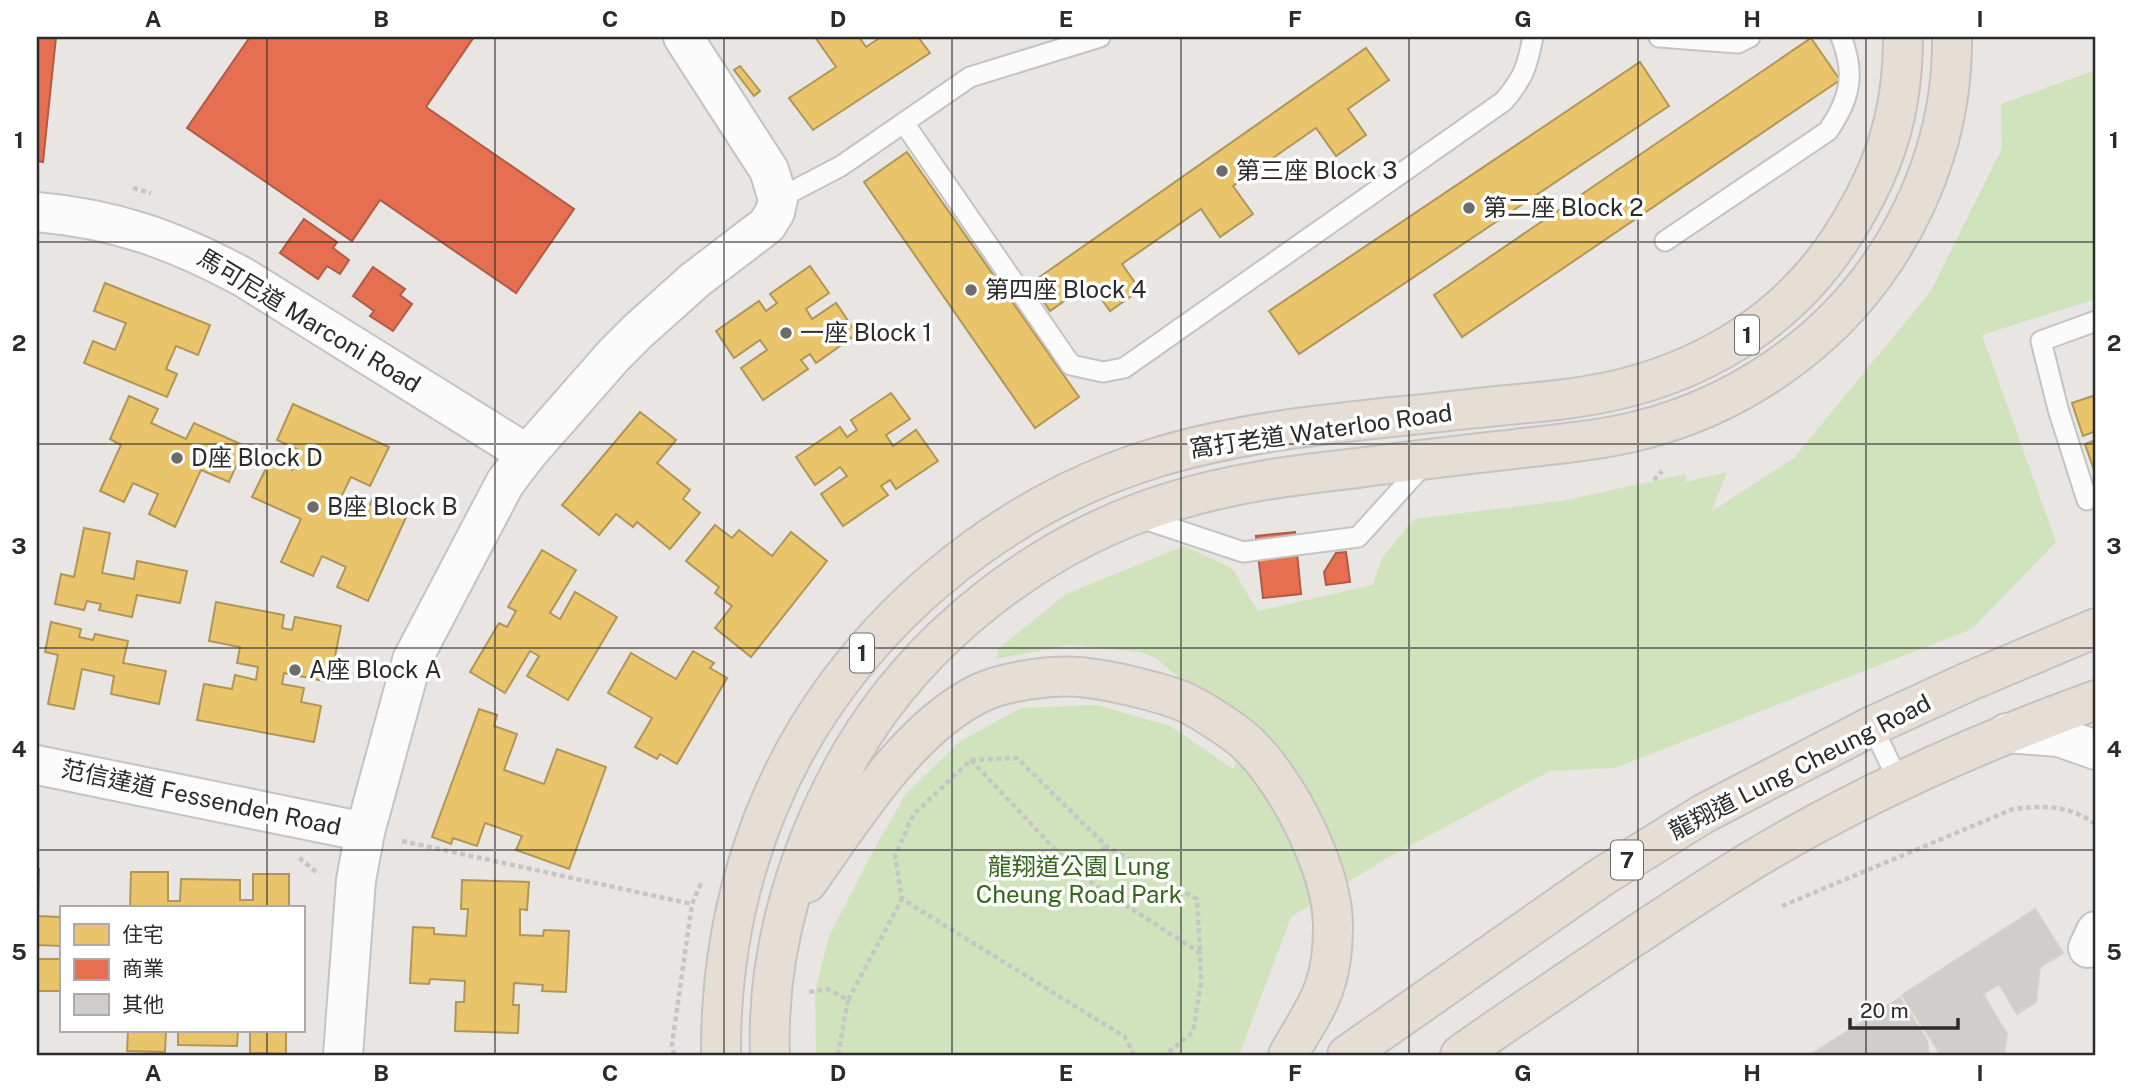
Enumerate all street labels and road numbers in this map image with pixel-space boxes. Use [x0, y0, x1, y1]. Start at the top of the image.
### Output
street label: 馬可尼道 Marconi Road [193, 243, 426, 398]
road number: 1 [1735, 316, 1759, 354]
street label: 窩打老道 Waterloo Road [1188, 398, 1454, 462]
road number: 1 [850, 634, 874, 673]
street label: 龍翔道 Lung Cheung Road [1664, 688, 1935, 844]
street label: 范信達道 Fessenden Road [59, 754, 344, 840]
road number: 7 [1611, 840, 1643, 880]

